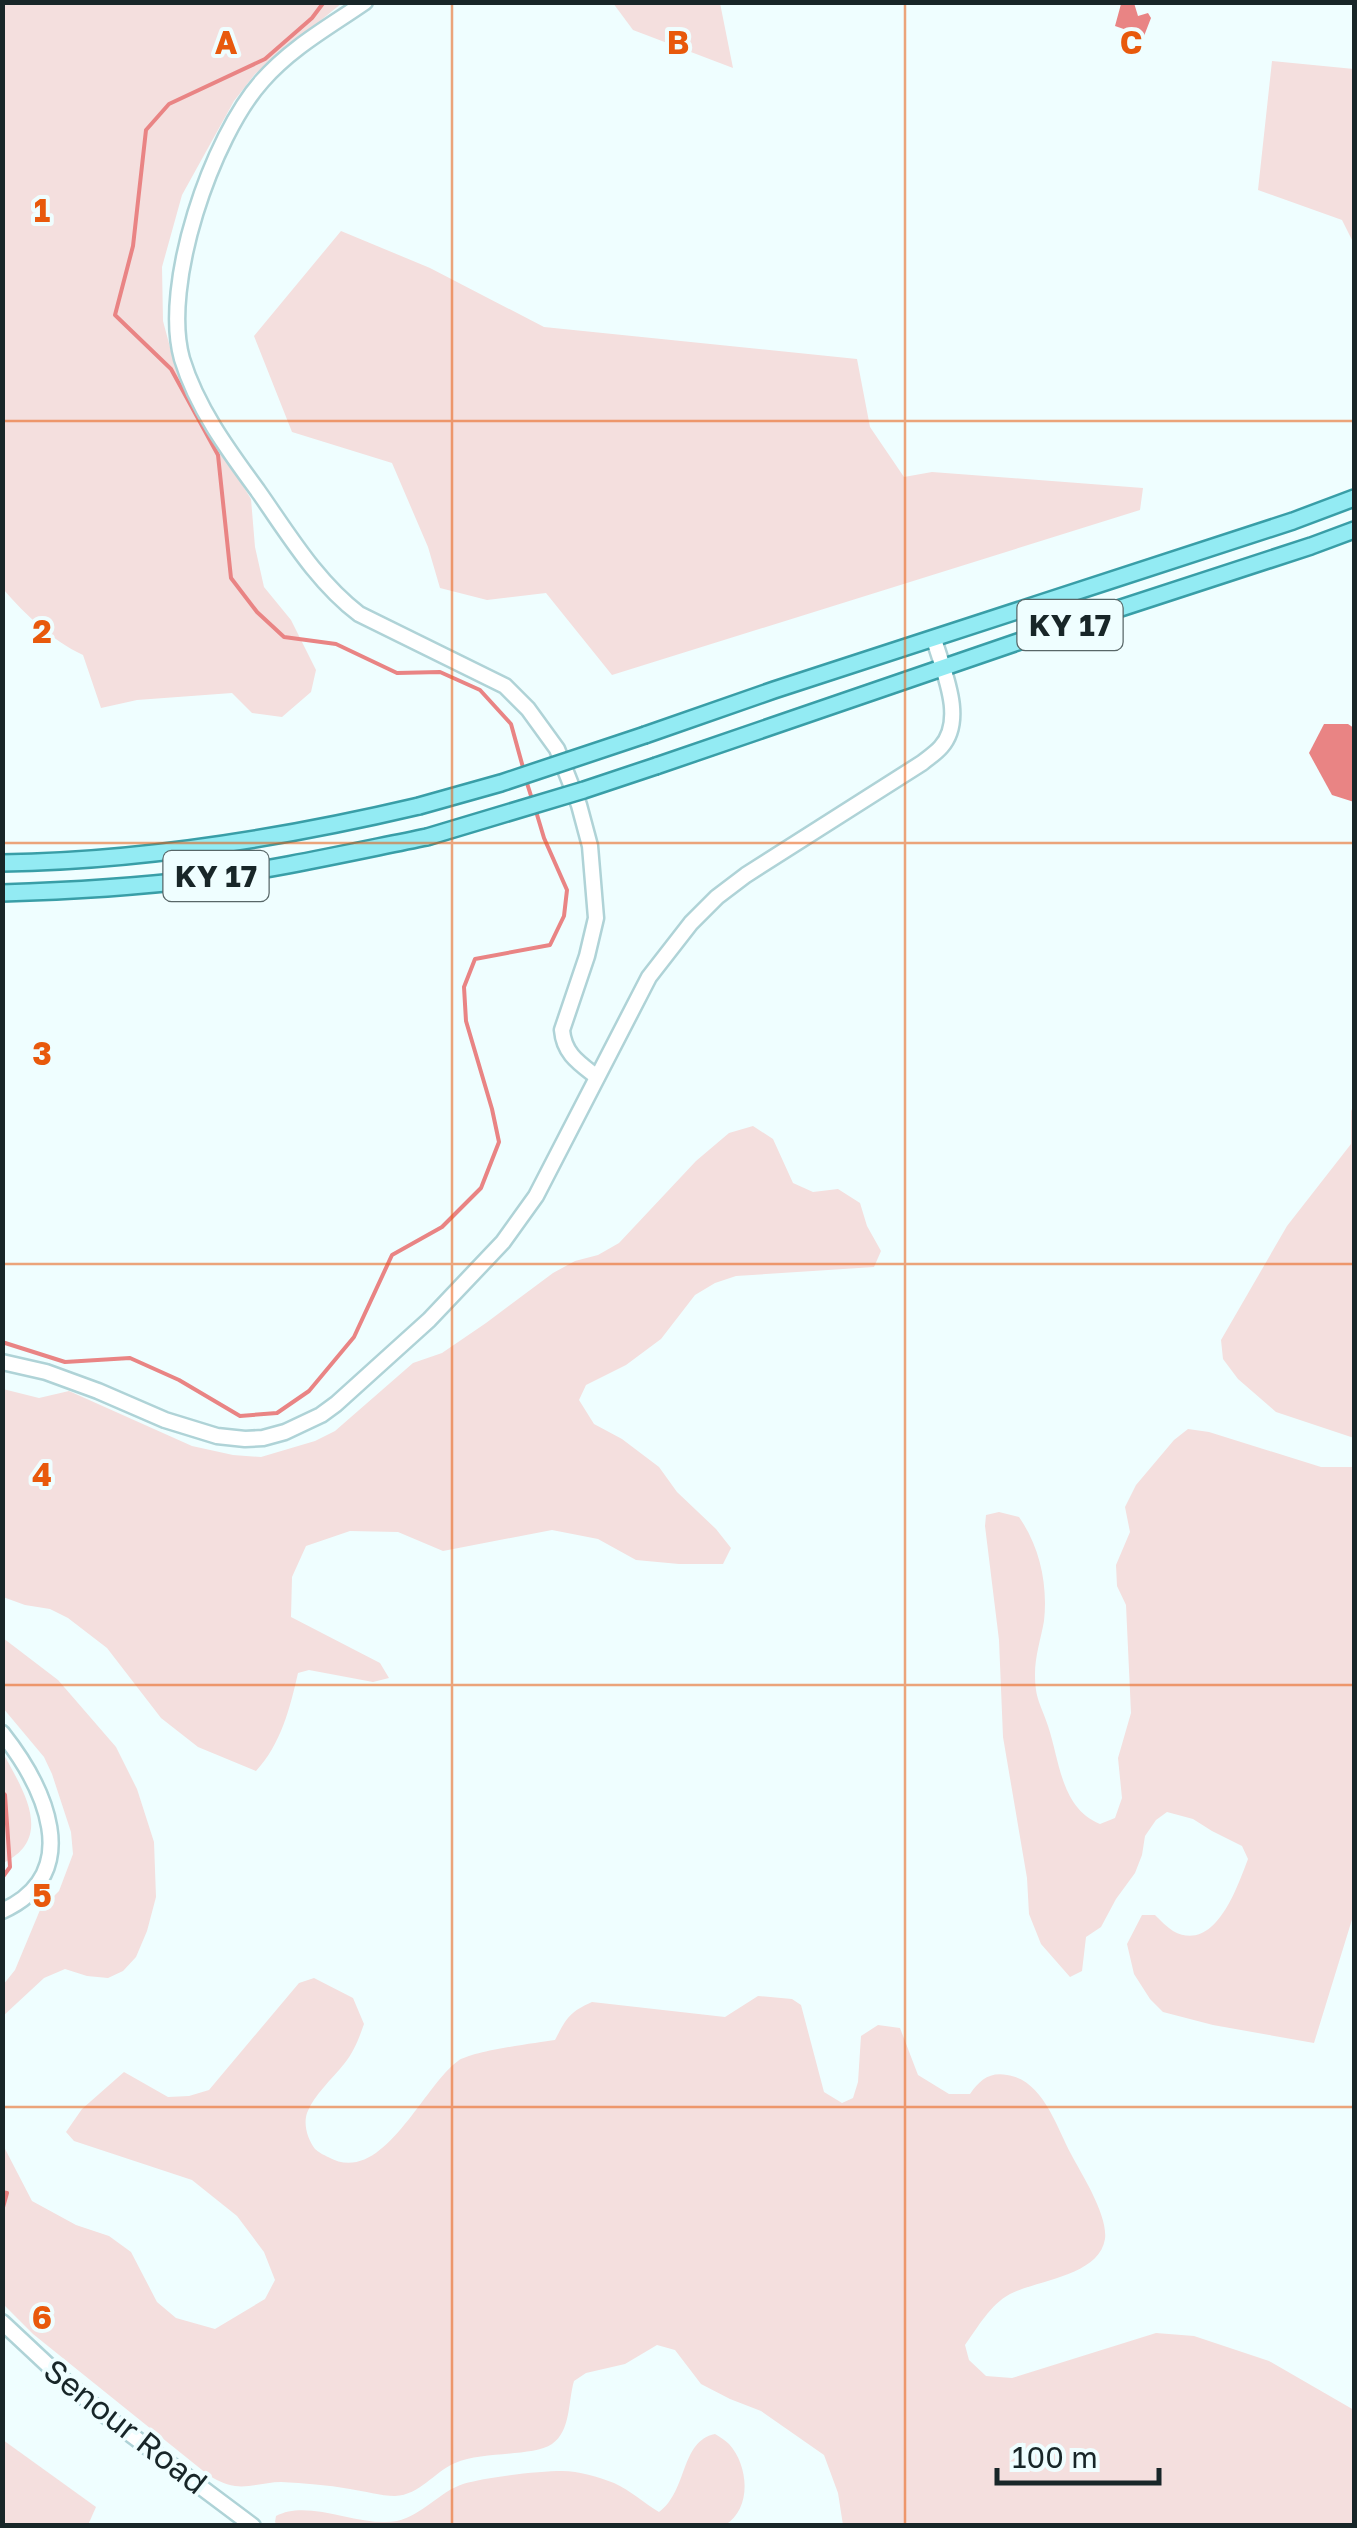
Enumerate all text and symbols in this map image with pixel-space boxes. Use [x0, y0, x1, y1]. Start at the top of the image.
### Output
text: A [215, 23, 238, 61]
text: B [667, 23, 689, 61]
text: C [1120, 23, 1142, 61]
text: 1 [34, 191, 50, 229]
road number: KY 17 [1018, 600, 1122, 650]
text: 2 [32, 612, 52, 650]
road number: KY 17 [164, 851, 268, 901]
text: 3 [32, 1034, 52, 1072]
text: 4 [32, 1455, 52, 1493]
text: 5 [32, 1876, 52, 1914]
text: 6 [32, 2298, 52, 2336]
street label: Senour Road [37, 2351, 215, 2501]
scale bar [997, 2423, 1160, 2485]
text: 100 m [1012, 2439, 1098, 2475]

